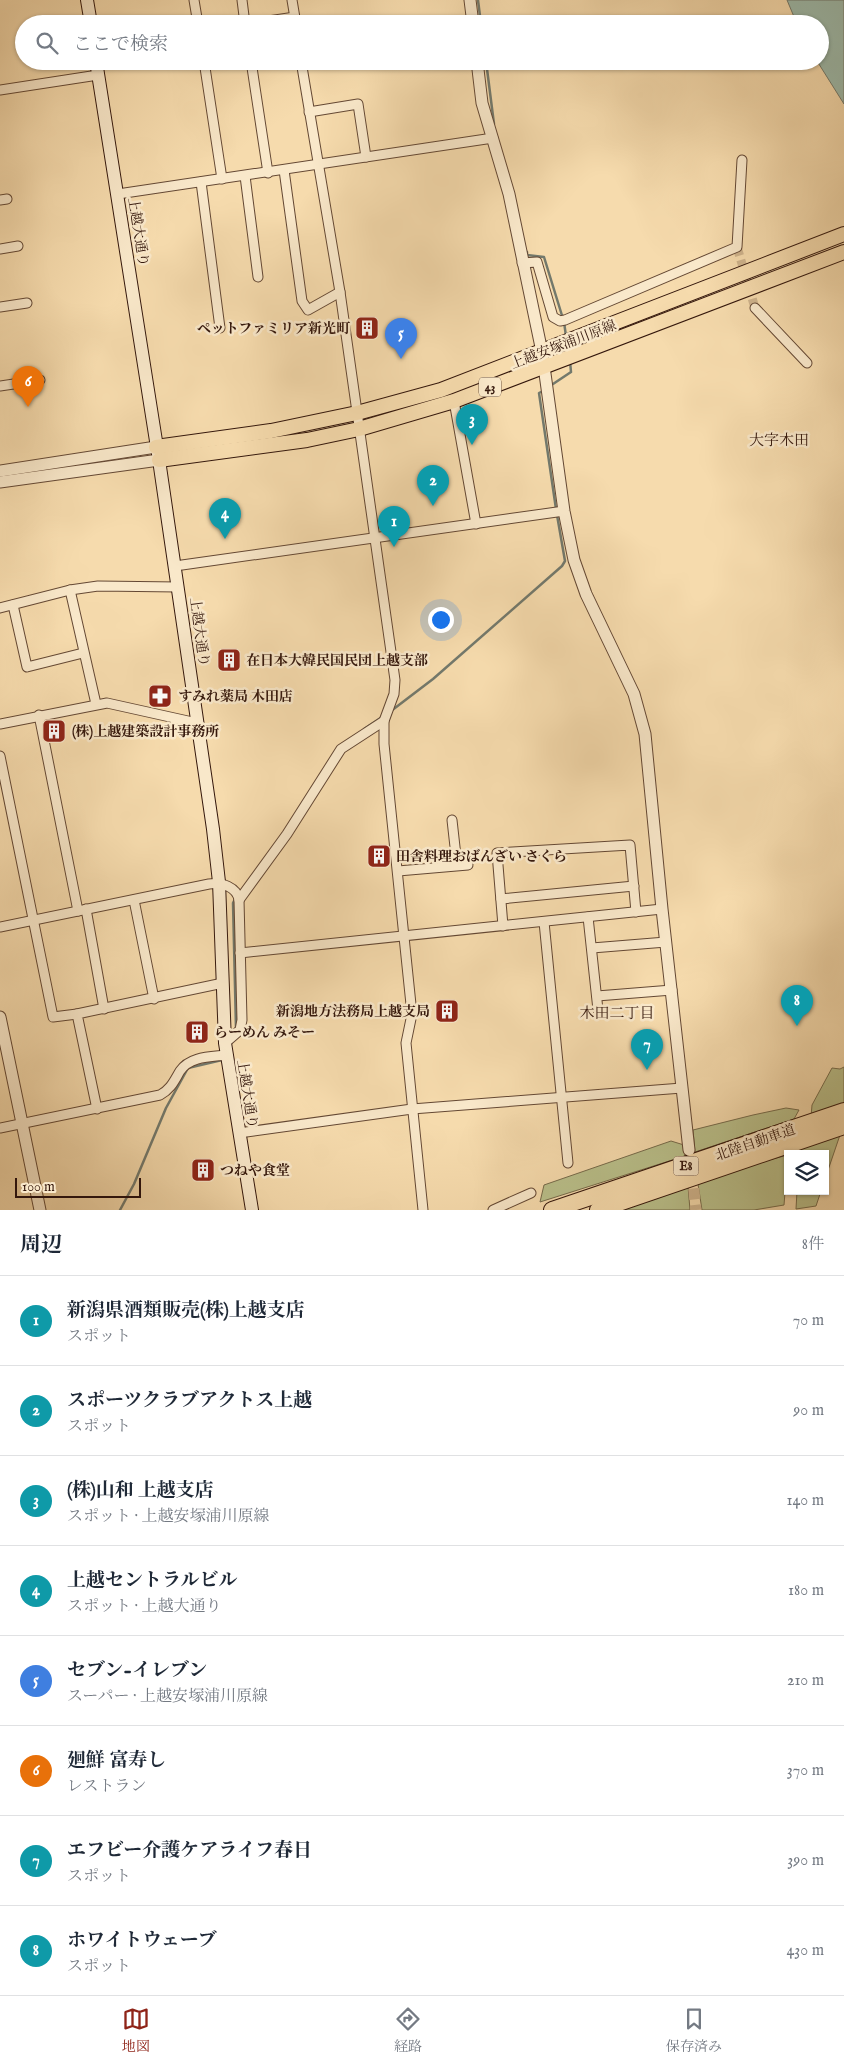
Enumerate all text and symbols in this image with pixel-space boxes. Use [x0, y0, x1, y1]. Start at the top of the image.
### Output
search box [15, 15, 829, 70]
icon: search [33, 29, 61, 57]
text: ここで検索 [73, 33, 168, 57]
street label: 上越大通り [124, 196, 152, 268]
building icon: ペットファミリア新光町 [354, 315, 380, 341]
street label: 上越安塚浦川原線 [508, 316, 619, 373]
pin: 5 [385, 318, 417, 359]
place label: ペットファミリア新光町 [197, 320, 351, 338]
pin: 6 [12, 366, 44, 407]
road number: 43 [479, 378, 501, 397]
pin: 3 [456, 404, 488, 445]
district label: 大字木田 [749, 431, 809, 450]
pin: 2 [417, 465, 449, 506]
pin: 4 [209, 498, 241, 539]
pin: 1 [378, 506, 410, 547]
street label: 上越大通り [185, 596, 213, 668]
your location [428, 607, 454, 633]
building icon: 在日本大韓民国民団上越支部 [216, 647, 242, 673]
place label: 在日本大韓民国民団上越支部 [246, 652, 428, 670]
pharmacy icon: すみれ薬局 木田店 [147, 683, 173, 709]
place label: すみれ薬局 木田店 [178, 688, 293, 706]
building icon: (株)上越建築設計事務所 [41, 718, 67, 744]
place label: (株)上越建築設計事務所 [72, 723, 219, 741]
building icon: 田舎料理おばんざい さくら [366, 843, 392, 869]
place label: 田舎料理おばんざい さくら [396, 848, 567, 866]
pin: 8 [781, 985, 813, 1026]
building icon: 新潟地方法務局上越支局 [434, 998, 460, 1024]
place label: 新潟地方法務局上越支局 [276, 1003, 430, 1021]
district label: 木田二丁目 [579, 1004, 655, 1023]
building icon: らーめん みそー [184, 1019, 210, 1045]
place label: らーめん みそー [214, 1024, 315, 1042]
pin: 7 [631, 1029, 663, 1070]
street label: 上越大通り [233, 1058, 261, 1130]
street label: 北陸自動車道 [713, 1121, 798, 1165]
map controls [784, 1150, 829, 1195]
button: layers [784, 1150, 829, 1195]
road number: E8 [674, 1156, 698, 1176]
building icon: つねや食堂 [190, 1157, 216, 1183]
place label: つねや食堂 [220, 1162, 290, 1180]
scale bar [15, 1175, 141, 1198]
text: 100 m [22, 1178, 55, 1196]
text: 周辺 [20, 1232, 62, 1259]
text: 8件 [802, 1235, 824, 1255]
text: 新潟県酒類販売(株)上越支店 [67, 1299, 305, 1323]
text: 1 [33, 1311, 39, 1331]
text: 70 m [793, 1311, 824, 1331]
text: スポット [67, 1327, 131, 1347]
text: スポーツクラブアクトス上越 [67, 1389, 312, 1413]
text: 2 [32, 1401, 40, 1421]
text: 90 m [793, 1401, 824, 1421]
text: スポット [67, 1417, 131, 1437]
text: (株)山和 上越支店 [67, 1479, 214, 1503]
text: 3 [33, 1491, 39, 1511]
text: 140 m [786, 1491, 824, 1511]
text: スポット · 上越安塚浦川原線 [67, 1507, 270, 1527]
text: 上越セントラルビル [67, 1569, 237, 1593]
text: 4 [32, 1581, 40, 1601]
text: 180 m [788, 1581, 824, 1601]
text: スポット · 上越大通り [67, 1597, 222, 1617]
text: セブン-イレブン [67, 1659, 207, 1683]
text: 5 [33, 1671, 39, 1691]
text: 210 m [787, 1671, 824, 1691]
text: スーパー · 上越安塚浦川原線 [67, 1687, 268, 1707]
text: 廻鮮 富寿し [67, 1749, 166, 1773]
text: 6 [33, 1761, 39, 1781]
text: 370 m [787, 1761, 824, 1781]
text: レストラン [67, 1777, 147, 1797]
text: エフビー介護ケアライフ春日 [67, 1839, 312, 1863]
text: 7 [32, 1851, 40, 1871]
text: 390 m [787, 1851, 824, 1871]
text: スポット [67, 1867, 131, 1887]
text: ホワイトウェーブ [67, 1929, 217, 1953]
text: 8 [33, 1941, 39, 1961]
text: 430 m [786, 1941, 824, 1961]
text: スポット [67, 1957, 131, 1977]
tab: 地図 [122, 2005, 150, 2056]
tab: 経路 [394, 2005, 422, 2056]
tab: 保存済み [666, 2005, 722, 2056]

